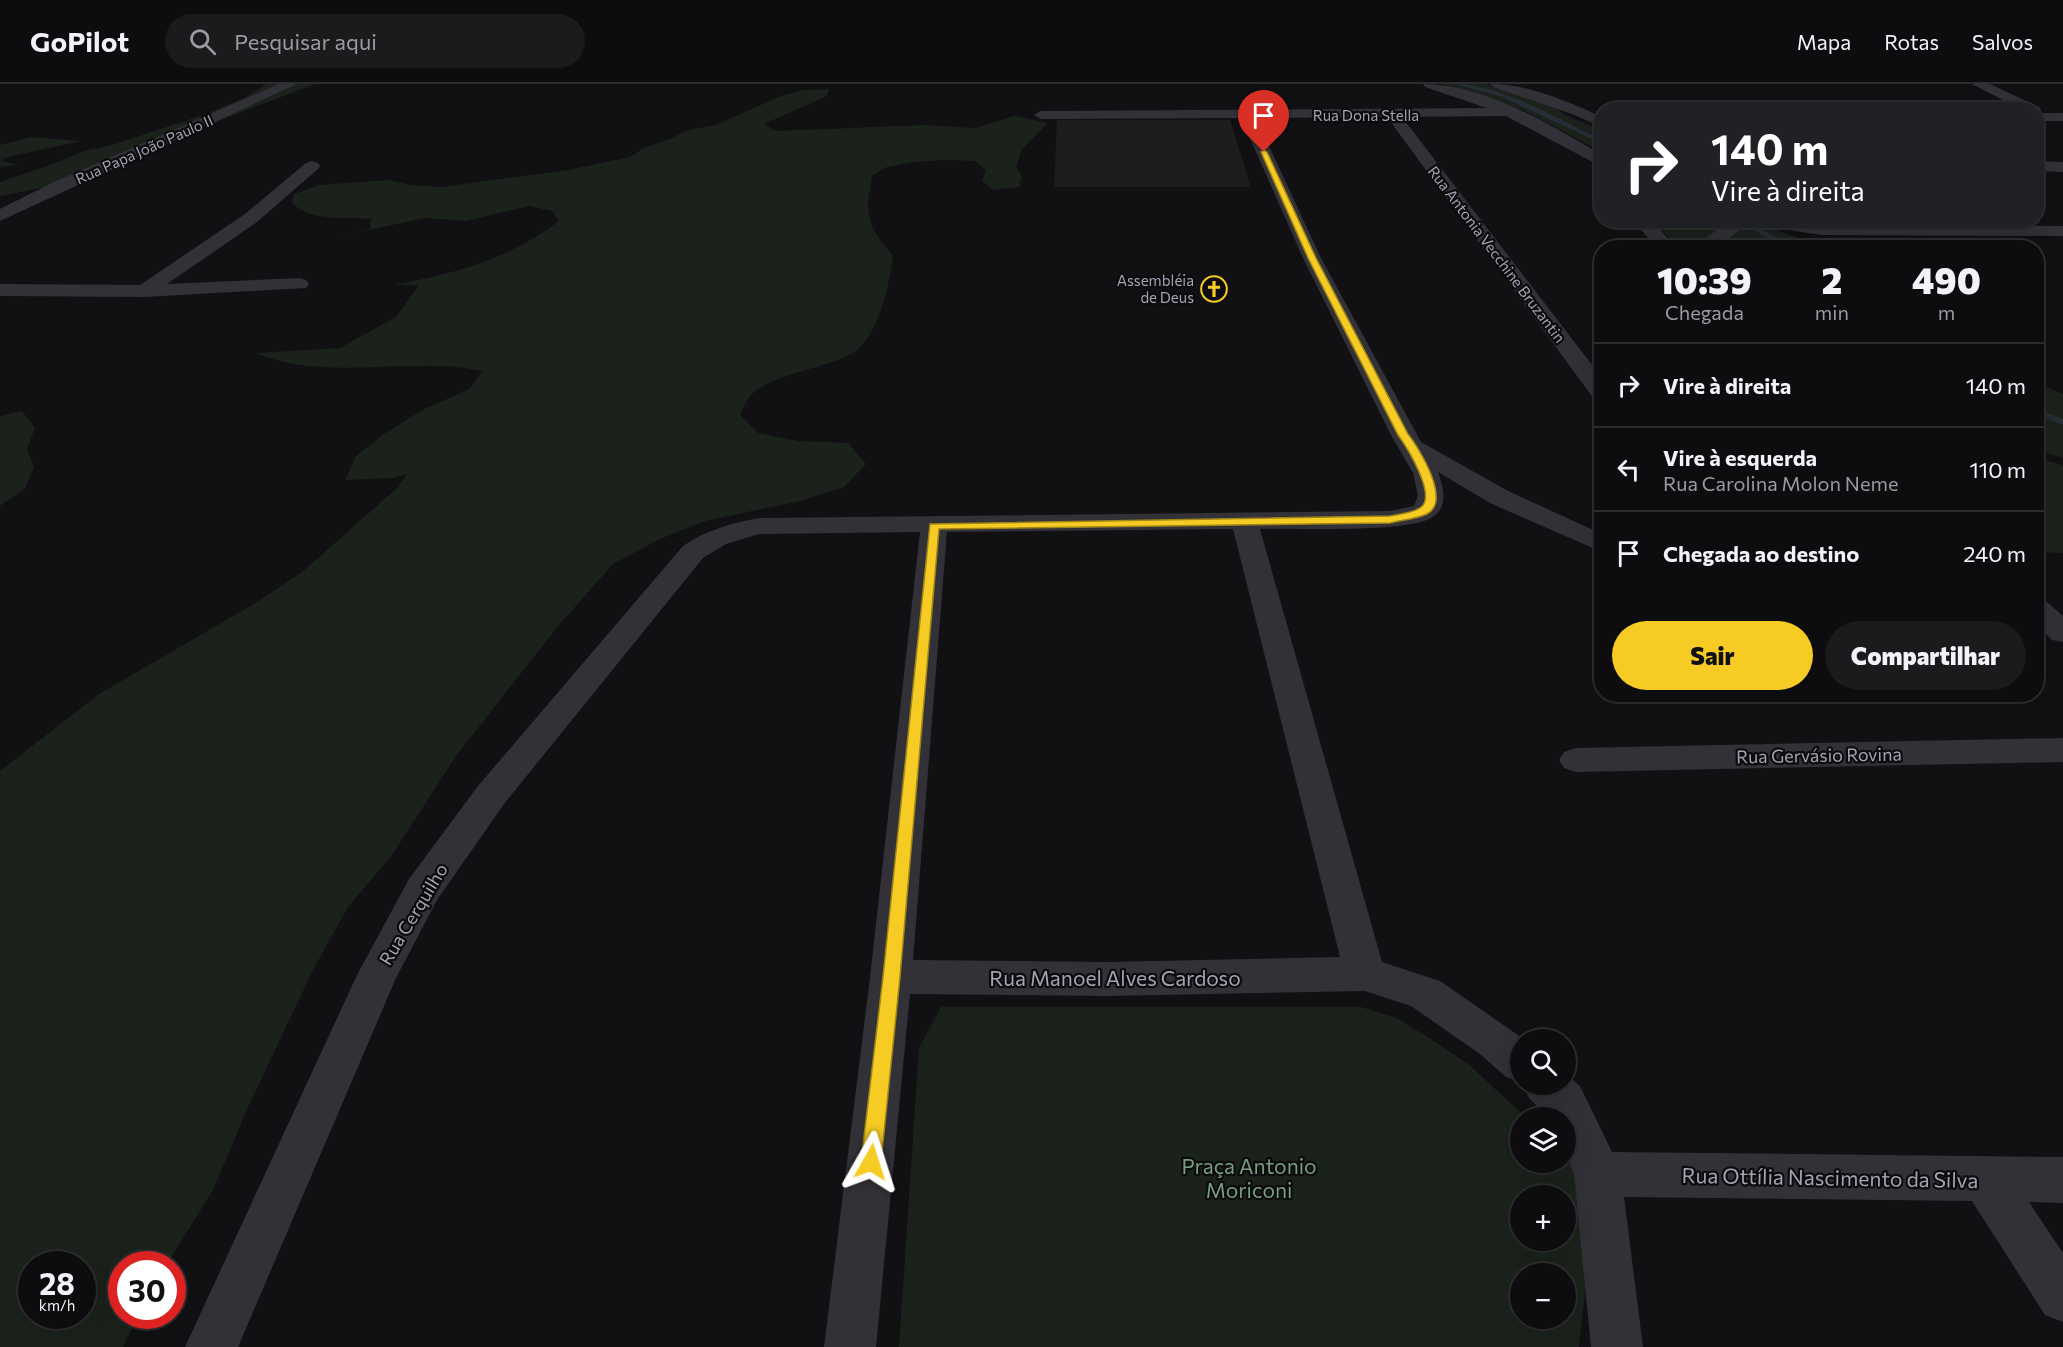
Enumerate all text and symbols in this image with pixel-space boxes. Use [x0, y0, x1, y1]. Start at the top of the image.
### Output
search box [165, 14, 585, 68]
text: GoPilot [30, 24, 129, 58]
icon: search [186, 25, 219, 58]
text: Pesquisar aqui [234, 28, 377, 55]
text: Mapa [1797, 29, 1851, 54]
text: Rotas [1884, 29, 1939, 54]
text: Salvos [1972, 29, 2033, 54]
pin [1238, 90, 1289, 152]
icon: arrive [1247, 99, 1280, 132]
street label: Rua Dona Stella [1313, 106, 1419, 124]
street label: Rua Papa João Paulo II [73, 111, 215, 187]
text: 140 m [1711, 122, 1828, 174]
icon: right [1612, 126, 1690, 204]
street label: Rua Antonia Vecchine Bruzantin [1425, 162, 1569, 346]
text: Vire à direita [1711, 174, 1865, 207]
text: 10:39 [1657, 257, 1752, 301]
text: 2 [1821, 257, 1842, 301]
text: 490 [1912, 257, 1981, 301]
place label: Assembléia de Deus [1117, 271, 1194, 306]
church icon: Assembléia de Deus [1199, 274, 1229, 304]
text: Chegada [1665, 300, 1744, 324]
text: min [1815, 300, 1849, 324]
text: m [1938, 300, 1955, 324]
icon: right [1612, 369, 1645, 402]
text: Vire à direita [1663, 372, 1791, 399]
text: 140 m [1966, 372, 2026, 399]
text: Vire à esquerda [1663, 444, 1817, 471]
icon: left [1612, 453, 1645, 486]
text: 110 m [1969, 456, 2026, 483]
text: Rua Carolina Molon Neme [1663, 471, 1898, 495]
icon: arrive [1612, 537, 1645, 570]
text: Chegada ao destino [1663, 540, 1859, 567]
text: 240 m [1963, 540, 2026, 567]
button: Sair [1612, 621, 1813, 690]
button: Compartilhar [1825, 621, 2026, 690]
street label: Rua Gervásio Rovina [1736, 743, 1902, 767]
street label: Rua Cerquilho [374, 859, 452, 969]
street label: Rua Manoel Alves Cardoso [989, 965, 1241, 990]
map controls [1510, 1029, 1576, 1329]
button: search [1510, 1029, 1576, 1095]
button: layers [1510, 1107, 1576, 1173]
position arrow [839, 1130, 903, 1194]
park label: Praça Antonio Moriconi [1181, 1153, 1317, 1202]
street label: Rua Ottília Nascimento da Silva [1682, 1162, 1978, 1192]
button: + [1510, 1185, 1576, 1251]
speed limit sign: 30 [108, 1251, 186, 1329]
button: − [1510, 1263, 1576, 1329]
text: 28 [39, 1264, 75, 1301]
text: km/h [39, 1296, 75, 1314]

